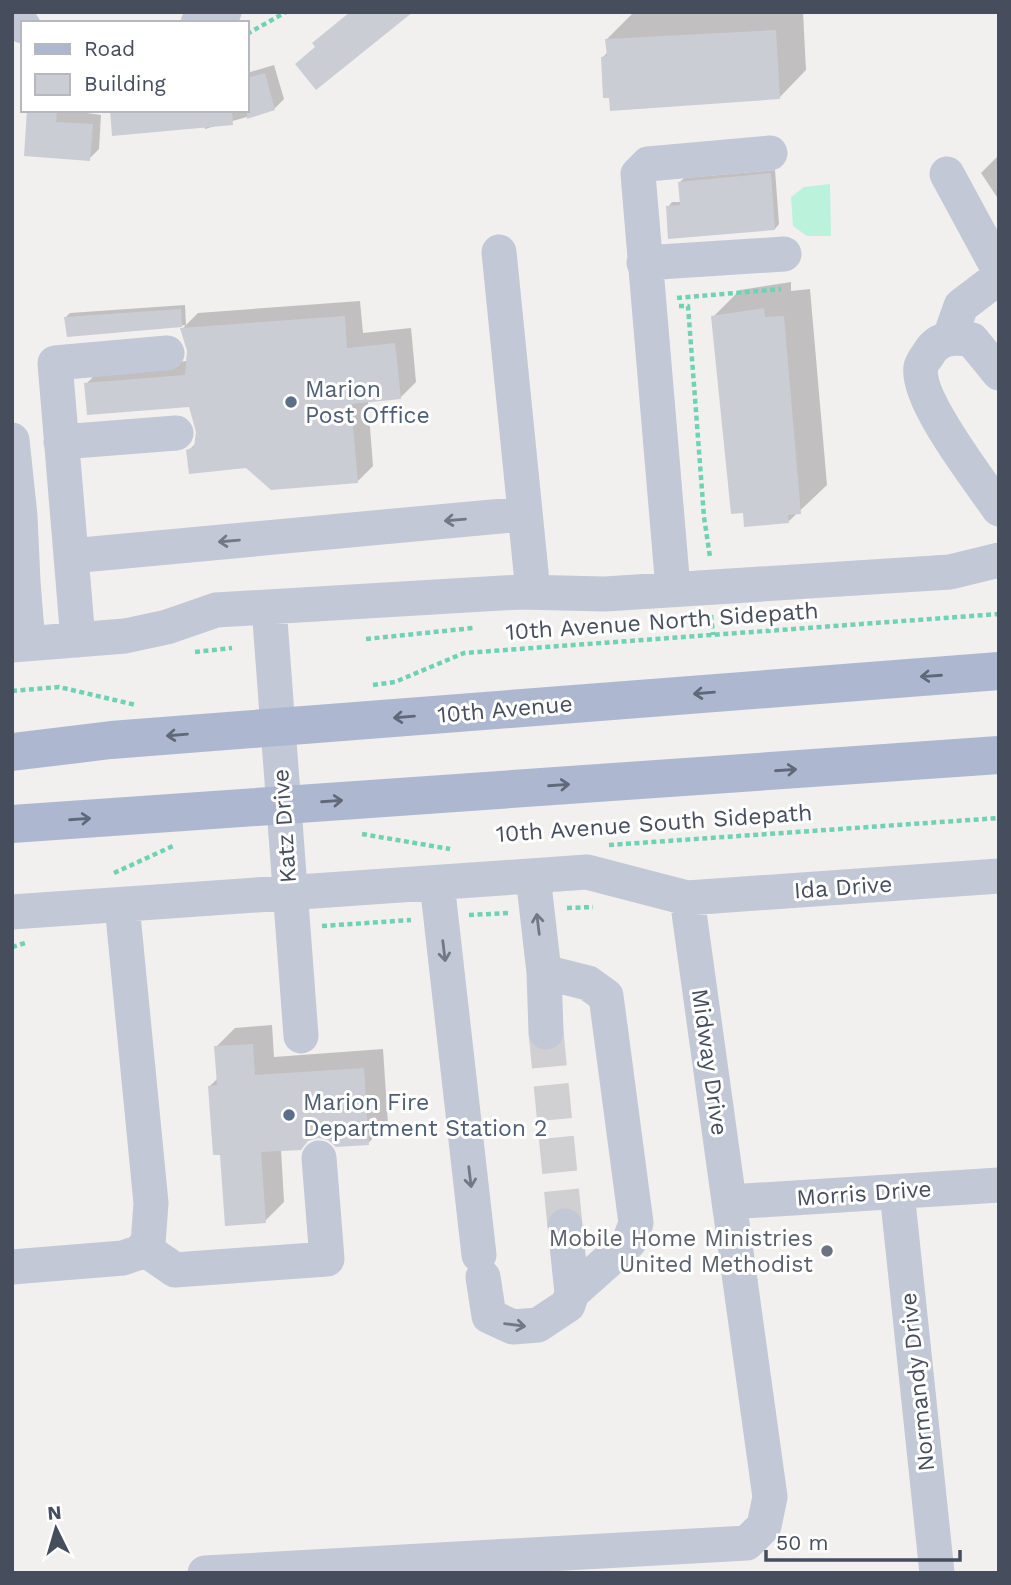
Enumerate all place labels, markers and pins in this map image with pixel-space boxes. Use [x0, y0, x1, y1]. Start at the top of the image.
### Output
place label: Marion Post Office [305, 376, 430, 429]
marker: Marion Post Office [283, 394, 299, 410]
place label: Marion Fire Department Station 2 [303, 1089, 547, 1142]
marker: Marion Fire Department Station 2 [281, 1107, 297, 1123]
place label: Mobile Home Ministries United Methodist [549, 1225, 813, 1278]
marker: Mobile Home Ministries United Methodist [819, 1243, 835, 1259]

